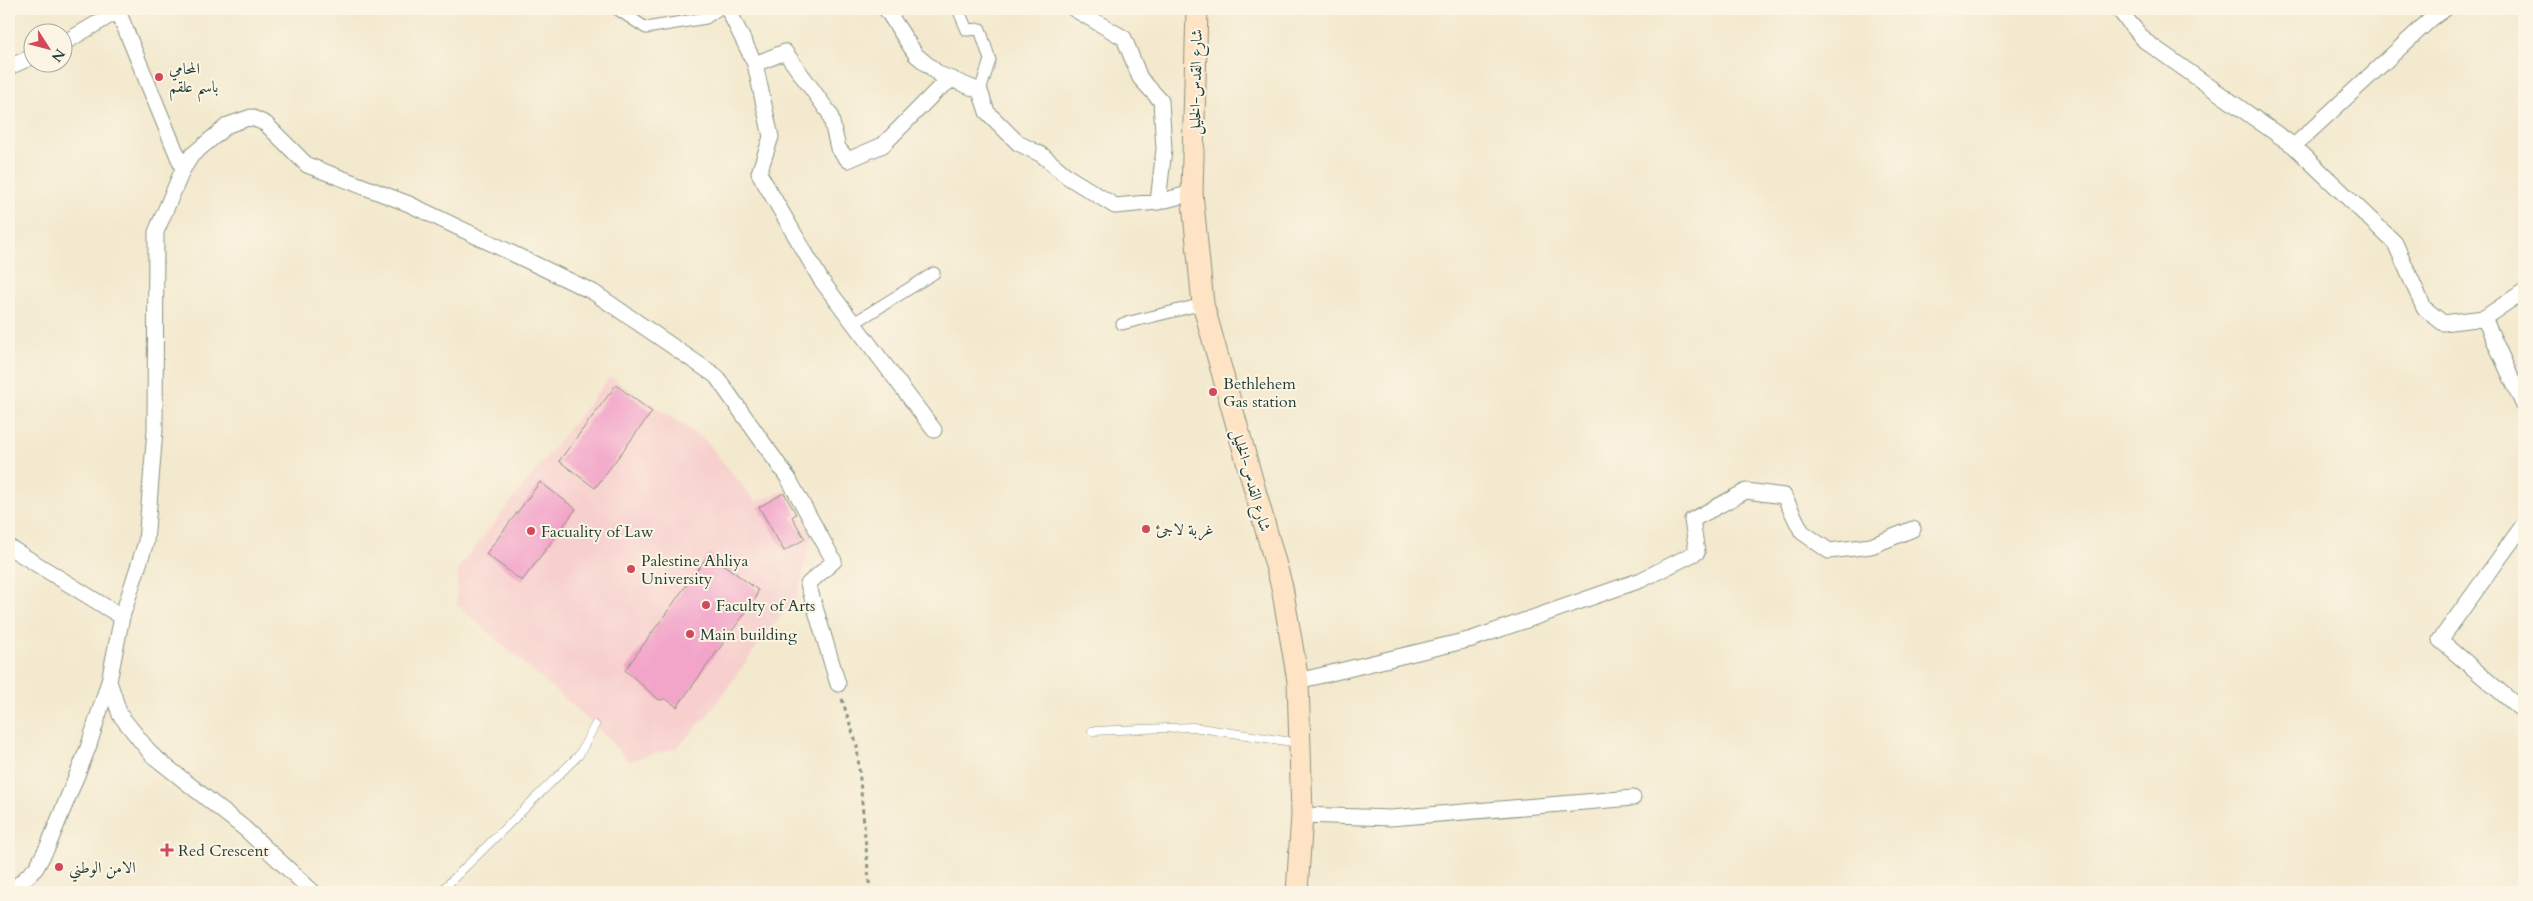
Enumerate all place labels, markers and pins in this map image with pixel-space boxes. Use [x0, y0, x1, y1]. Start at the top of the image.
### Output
place label: المحامي باسم علقم [169, 58, 218, 103]
marker: المحامي باسم علقم [153, 71, 165, 83]
place label: Bethlehem Gas station [1223, 373, 1297, 413]
marker: Bethlehem Gas station [1207, 386, 1219, 398]
place label: غربة لاجئ [1156, 519, 1214, 541]
place label: Facuality of Law [541, 521, 654, 543]
marker: غربة لاجئ [1140, 523, 1152, 535]
marker: Facuality of Law [525, 525, 537, 537]
place label: Palestine Ahliya University [641, 550, 748, 590]
marker: Palestine Ahliya University [625, 563, 637, 575]
place label: Faculty of Arts [716, 595, 815, 617]
marker: Faculty of Arts [700, 599, 712, 611]
place label: Main building [700, 624, 797, 646]
marker: Main building [684, 628, 696, 640]
place label: Red Crescent [178, 840, 269, 862]
marker: Red Crescent [160, 843, 174, 857]
place label: الامن الوطني [69, 857, 136, 883]
marker: الامن الوطني [53, 861, 65, 873]

